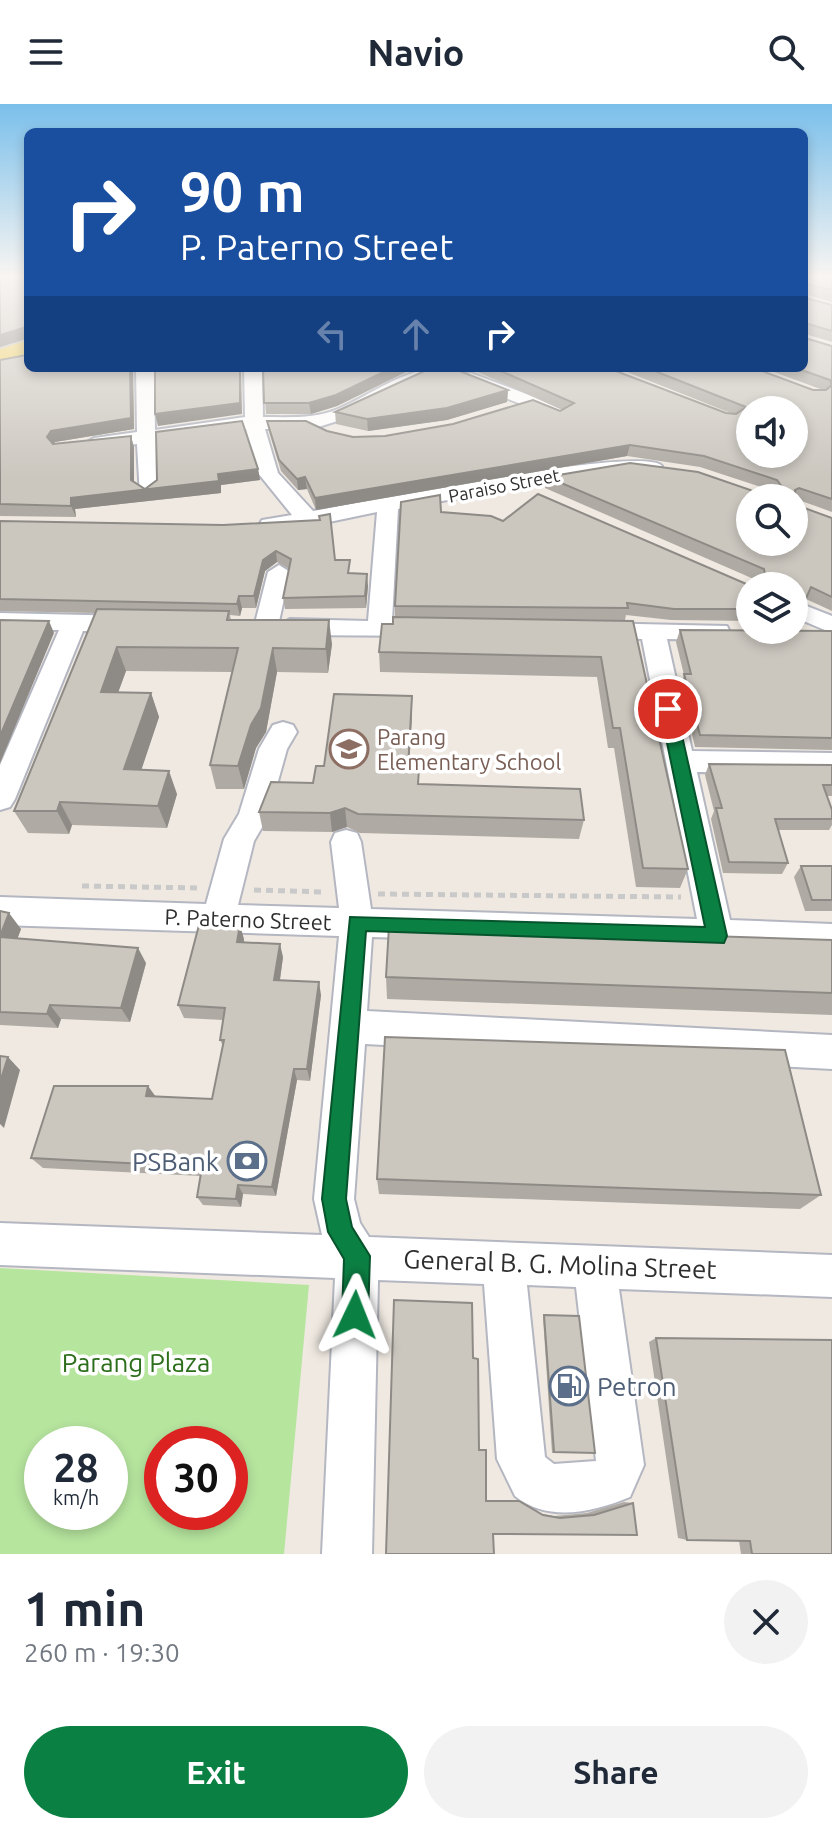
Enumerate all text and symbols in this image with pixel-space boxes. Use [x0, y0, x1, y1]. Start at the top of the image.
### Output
icon: menu [24, 30, 68, 74]
icon: search [764, 30, 808, 74]
text: Navio [368, 32, 464, 73]
icon: right [48, 160, 152, 264]
text: 90 m [180, 160, 305, 223]
text: P. Paterno Street [180, 226, 453, 267]
icon: left [310, 312, 354, 356]
icon: ahead [394, 312, 438, 356]
icon: right [478, 312, 522, 356]
map controls [736, 396, 808, 644]
button: sound [736, 396, 808, 468]
street label: Paraiso Street [447, 464, 561, 506]
button: search [736, 484, 808, 556]
button: layers [736, 572, 808, 644]
pin [634, 675, 702, 743]
icon: arrive [646, 687, 690, 731]
place label: Parang Elementary School [377, 724, 561, 774]
school or university icon: Parang Elementary School [328, 728, 370, 770]
street label: P. Paterno Street [164, 904, 332, 934]
bank icon: PSBank [226, 1140, 268, 1182]
place label: PSBank [132, 1147, 219, 1176]
street label: General B. G. Molina Street [403, 1244, 717, 1284]
position arrow [313, 1273, 397, 1357]
park label: Parang Plaza [62, 1348, 210, 1377]
fuel station icon: Petron [548, 1365, 590, 1407]
place label: Petron [597, 1372, 676, 1401]
speed limit sign: 30 [144, 1426, 248, 1530]
text: 28 [53, 1445, 99, 1490]
text: km/h [53, 1486, 99, 1509]
button: close [724, 1580, 808, 1664]
text: 1 min [24, 1581, 145, 1635]
text: 260 m · 19:30 [24, 1638, 180, 1667]
button: Exit [24, 1726, 408, 1818]
button: Share [424, 1726, 808, 1818]

